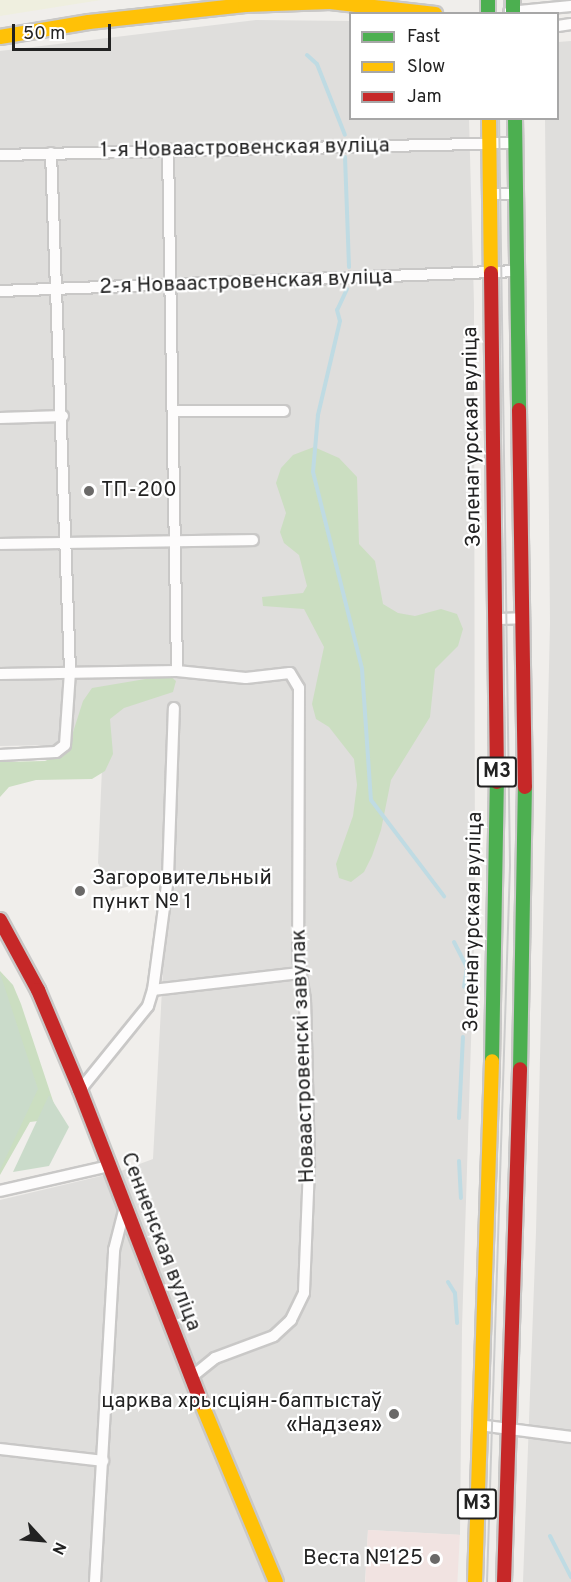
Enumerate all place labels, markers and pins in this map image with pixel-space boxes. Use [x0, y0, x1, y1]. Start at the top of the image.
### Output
place label: ТП-200 [101, 478, 177, 504]
marker: ТП-200 [82, 484, 96, 498]
place label: Загоровительный пункт № 1 [92, 866, 272, 916]
marker: Загоровительный пункт № 1 [73, 884, 87, 898]
place label: царква хрысціян-баптыстаў «Надзея» [101, 1389, 382, 1439]
marker: царква хрысціян-баптыстаў «Надзея» [387, 1407, 401, 1421]
place label: Веста №125 [303, 1546, 423, 1572]
marker: Веста №125 [428, 1552, 442, 1566]

